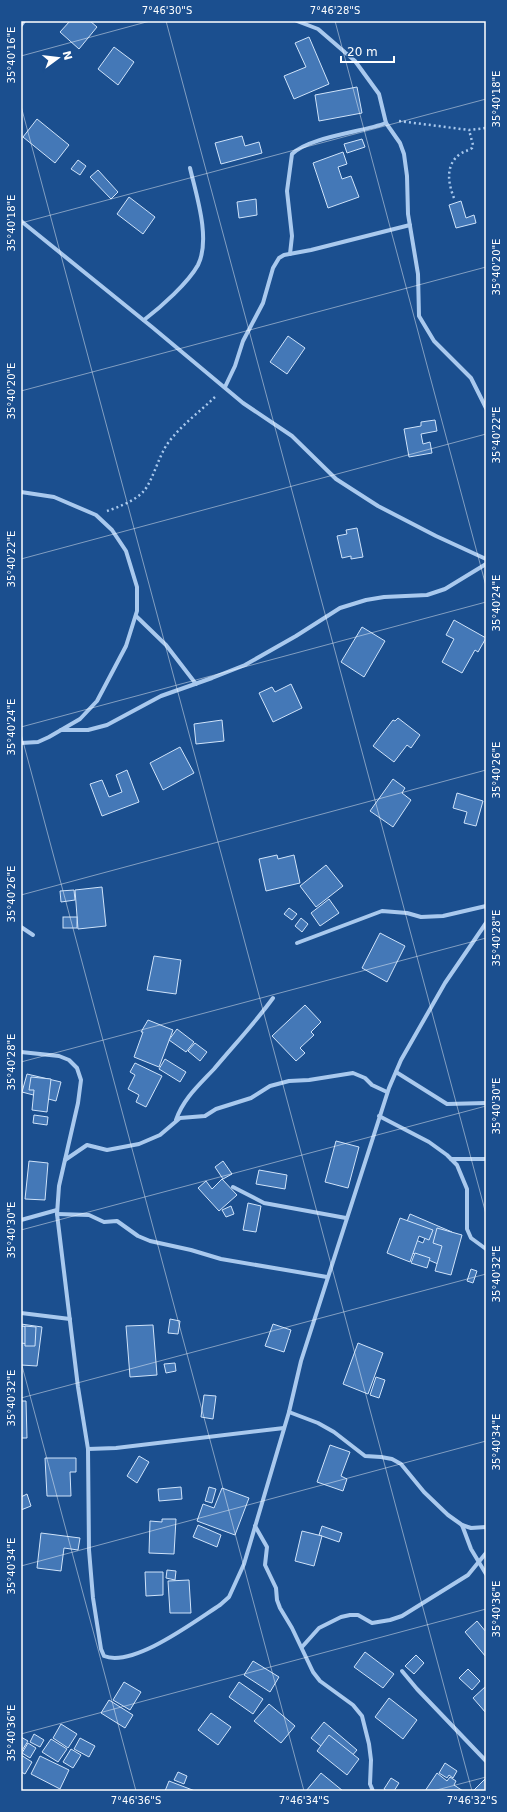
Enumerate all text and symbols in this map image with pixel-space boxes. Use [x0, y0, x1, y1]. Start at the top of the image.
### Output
text: 7°46'30"S [142, 5, 192, 16]
text: 7°46'28"S [310, 5, 360, 16]
text: 35°40'16"E [6, 27, 17, 83]
north arrow [38, 38, 78, 78]
scale bar [341, 38, 394, 64]
text: 20 m [347, 45, 378, 59]
text: N [60, 49, 75, 62]
text: 35°40'18"E [491, 71, 502, 127]
text: 35°40'18"E [6, 195, 17, 251]
text: 35°40'20"E [491, 239, 502, 295]
text: 35°40'20"E [6, 363, 17, 419]
text: 35°40'22"E [491, 407, 502, 463]
text: 35°40'22"E [6, 531, 17, 587]
text: 35°40'24"E [491, 575, 502, 631]
text: 35°40'24"E [6, 699, 17, 755]
text: 35°40'26"E [491, 742, 502, 798]
text: 35°40'26"E [6, 866, 17, 922]
text: 35°40'28"E [491, 910, 502, 966]
text: 35°40'28"E [6, 1034, 17, 1090]
text: 35°40'30"E [491, 1078, 502, 1134]
text: 35°40'30"E [6, 1202, 17, 1258]
text: 35°40'32"E [491, 1246, 502, 1302]
text: 35°40'32"E [6, 1370, 17, 1426]
text: 35°40'34"E [491, 1414, 502, 1470]
text: 35°40'34"E [6, 1538, 17, 1594]
text: 35°40'36"E [491, 1581, 502, 1637]
text: 35°40'36"E [6, 1705, 17, 1761]
text: 7°46'36"S [111, 1795, 161, 1806]
text: 7°46'34"S [279, 1795, 329, 1806]
text: 7°46'32"S [447, 1795, 497, 1806]

